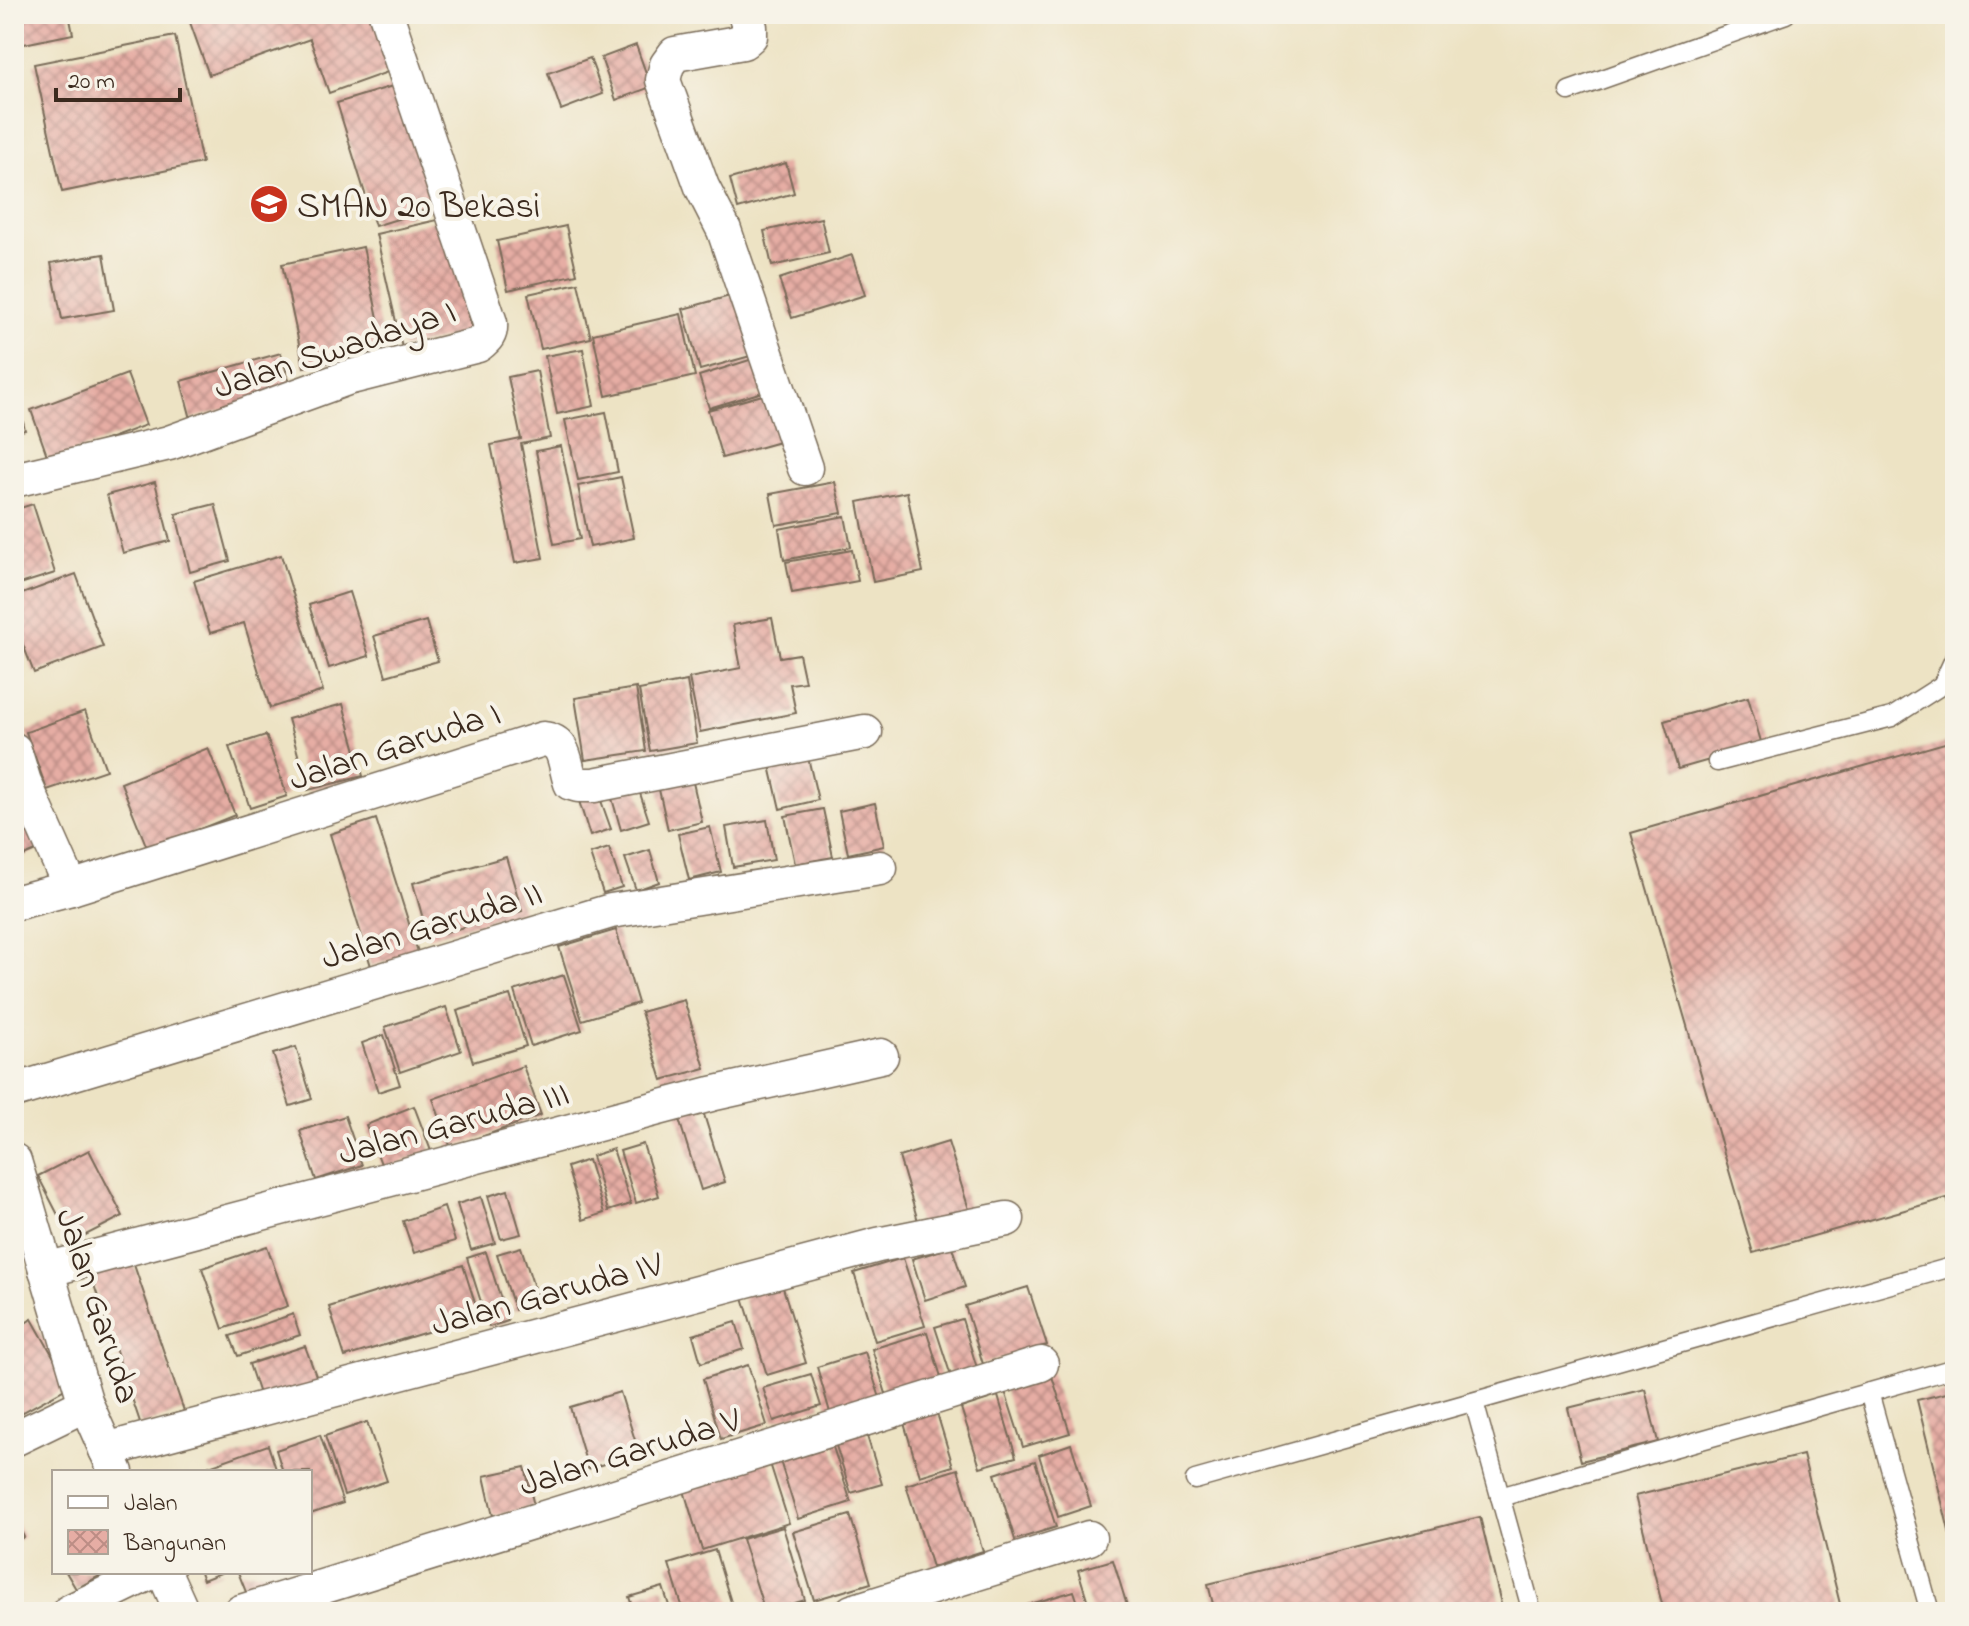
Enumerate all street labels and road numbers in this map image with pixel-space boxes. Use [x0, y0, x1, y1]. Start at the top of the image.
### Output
street label: Jalan Swadaya I [207, 287, 463, 415]
street label: Jalan Garuda I [283, 689, 508, 807]
street label: Jalan Garuda II [315, 869, 549, 986]
street label: Jalan Garuda III [333, 1069, 575, 1182]
street label: Jalan Garuda [39, 1202, 152, 1411]
street label: Jalan Garuda IV [426, 1240, 670, 1353]
street label: Jalan Garuda V [513, 1395, 748, 1513]

